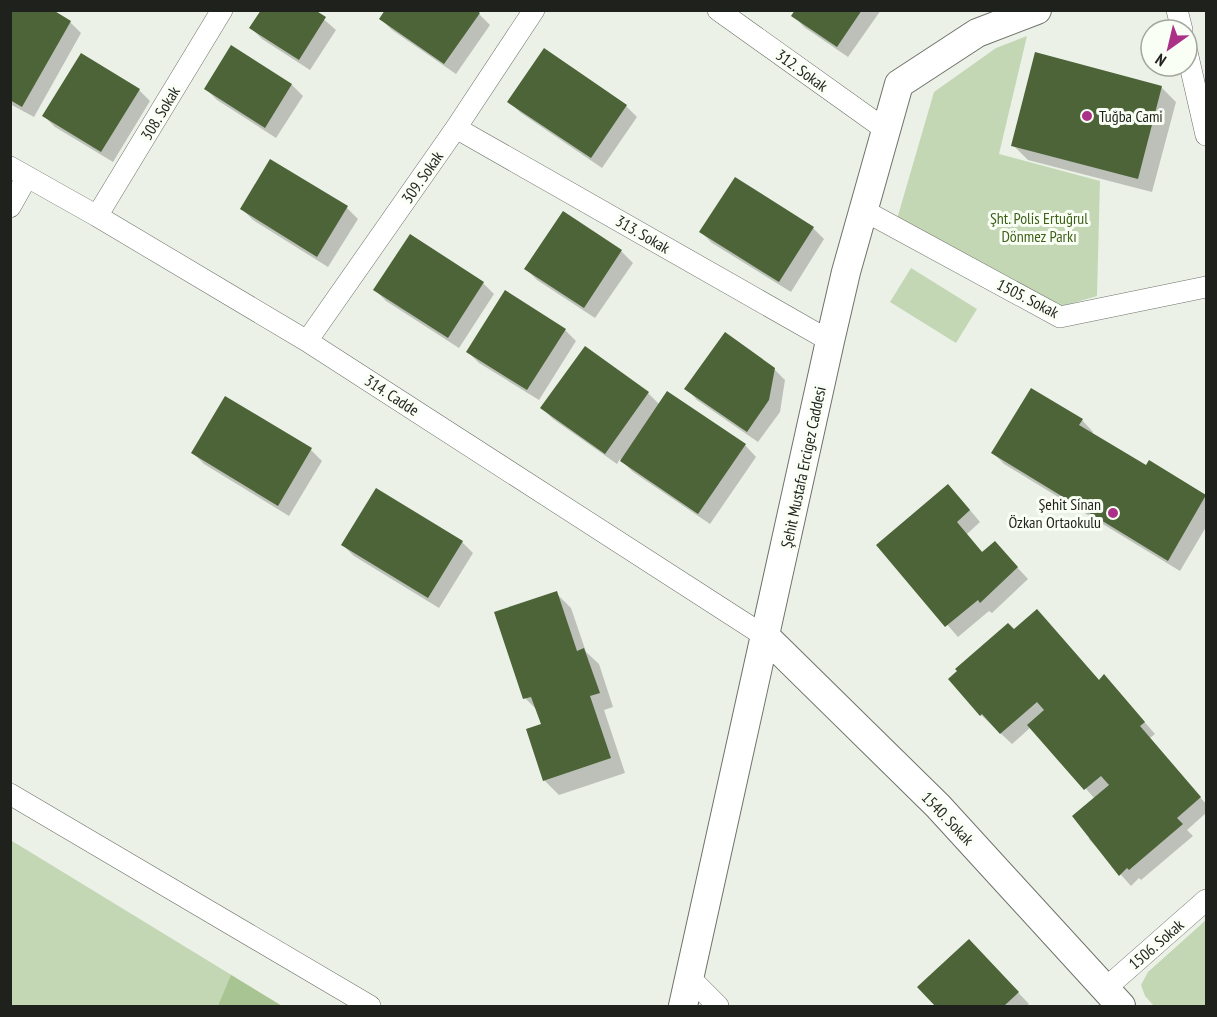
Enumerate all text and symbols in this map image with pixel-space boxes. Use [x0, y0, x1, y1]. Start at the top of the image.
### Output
north arrow [1139, 18, 1199, 78]
street label: 312. Sokak [772, 44, 833, 96]
text: N [1151, 50, 1170, 71]
street label: 308. Sokak [136, 82, 184, 144]
place label: Tuğba Cami [1099, 106, 1163, 126]
marker: Tuğba Cami [1080, 109, 1094, 123]
street label: 309. Sokak [397, 146, 448, 207]
park label: Şht. Polis Ertuğrul Dönmez Parkı [990, 208, 1088, 246]
street label: 313. Sokak [612, 210, 674, 258]
street label: 1505. Sokak [994, 274, 1063, 322]
street label: 314. Cadde [361, 370, 423, 420]
street label: Şehit Mustafa Ercigez Caddesi [776, 384, 830, 550]
place label: Şehit Sinan Özkan Ortaokulu [1009, 494, 1101, 532]
marker: Şehit Sinan Özkan Ortaokulu [1106, 506, 1120, 520]
street label: 1540. Sokak [918, 787, 979, 849]
street label: 1506. Sokak [1124, 914, 1188, 973]

